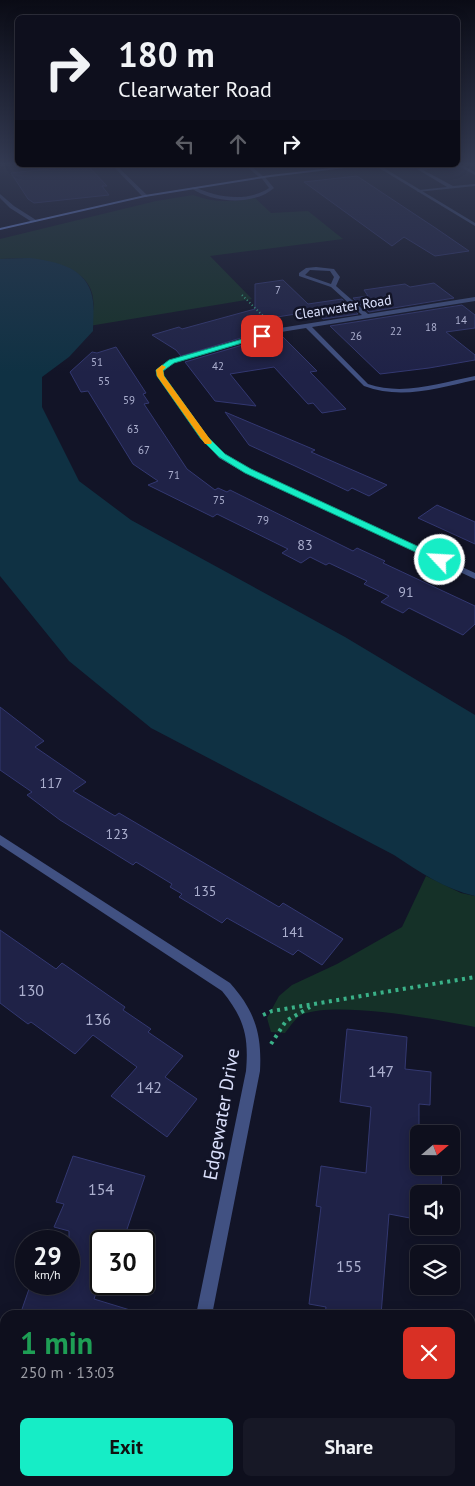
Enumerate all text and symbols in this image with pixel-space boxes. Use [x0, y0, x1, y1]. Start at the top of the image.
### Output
text: 180 m [118, 31, 215, 77]
icon: right [35, 35, 100, 100]
text: Clearwater Road [118, 75, 272, 103]
icon: left [171, 130, 199, 158]
icon: ahead [224, 130, 252, 158]
icon: right [277, 130, 305, 158]
house number: 7 [275, 283, 281, 297]
street label: Clearwater Road [293, 290, 393, 324]
house number: 14 [455, 313, 467, 327]
pin [241, 315, 283, 357]
house number: 18 [425, 320, 437, 334]
icon: arrive [248, 322, 276, 350]
house number: 22 [390, 324, 402, 338]
house number: 26 [350, 329, 362, 343]
house number: 51 [91, 355, 103, 369]
house number: 42 [212, 359, 224, 373]
house number: 55 [98, 374, 110, 388]
house number: 59 [123, 393, 135, 407]
house number: 63 [127, 422, 139, 436]
house number: 67 [138, 443, 150, 457]
house number: 71 [168, 468, 180, 482]
house number: 75 [213, 493, 225, 507]
house number: 79 [257, 513, 269, 527]
position arrow [413, 533, 465, 585]
house number: 83 [297, 536, 313, 554]
house number: 91 [398, 583, 414, 601]
house number: 117 [40, 774, 62, 792]
house number: 123 [106, 825, 128, 843]
house number: 135 [194, 882, 216, 900]
house number: 141 [282, 923, 304, 941]
house number: 130 [18, 980, 44, 1000]
house number: 136 [85, 1009, 111, 1029]
street label: Edgewater Drive [198, 1046, 244, 1182]
house number: 147 [368, 1061, 394, 1081]
house number: 142 [136, 1077, 162, 1097]
north arrow [410, 1125, 460, 1175]
map controls [410, 1125, 460, 1295]
house number: 154 [88, 1179, 114, 1199]
button: sound [410, 1185, 460, 1235]
speed limit sign: 30 [90, 1230, 155, 1295]
text: 29 [33, 1240, 62, 1272]
button: layers [410, 1245, 460, 1295]
house number: 155 [336, 1256, 362, 1276]
text: km/h [34, 1267, 61, 1282]
text: 1 min [20, 1323, 93, 1362]
button: close [403, 1327, 455, 1379]
text: 250 m · 13:03 [20, 1362, 115, 1382]
button: Exit [20, 1418, 233, 1476]
button: Share [243, 1418, 455, 1476]

